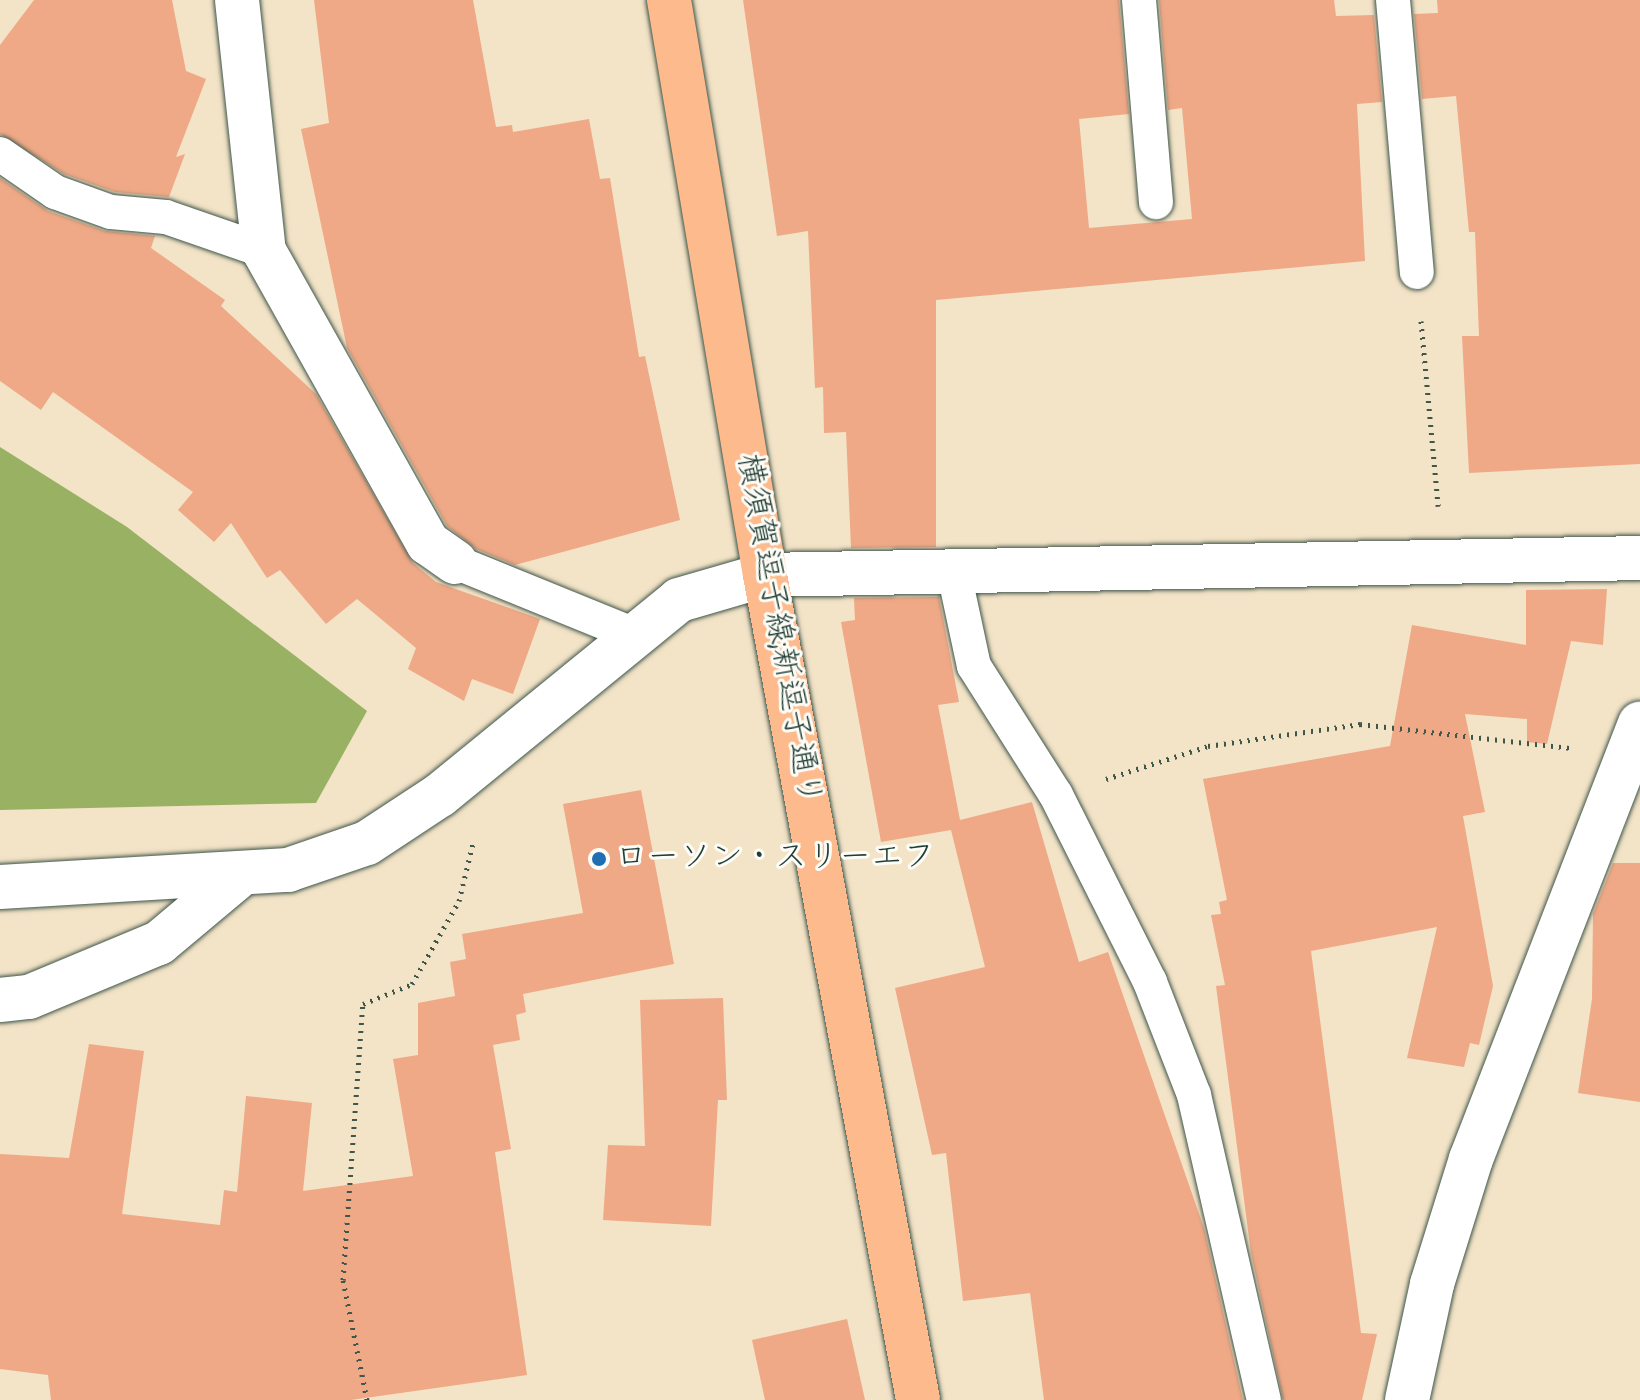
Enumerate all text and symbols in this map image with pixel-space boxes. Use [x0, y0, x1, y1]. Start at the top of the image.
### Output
street label: 横須賀逗子線;新逗子通り [727, 451, 827, 809]
place label: ローソン・スリーエフ [615, 840, 935, 878]
marker: ローソン・スリーエフ [590, 850, 608, 868]

